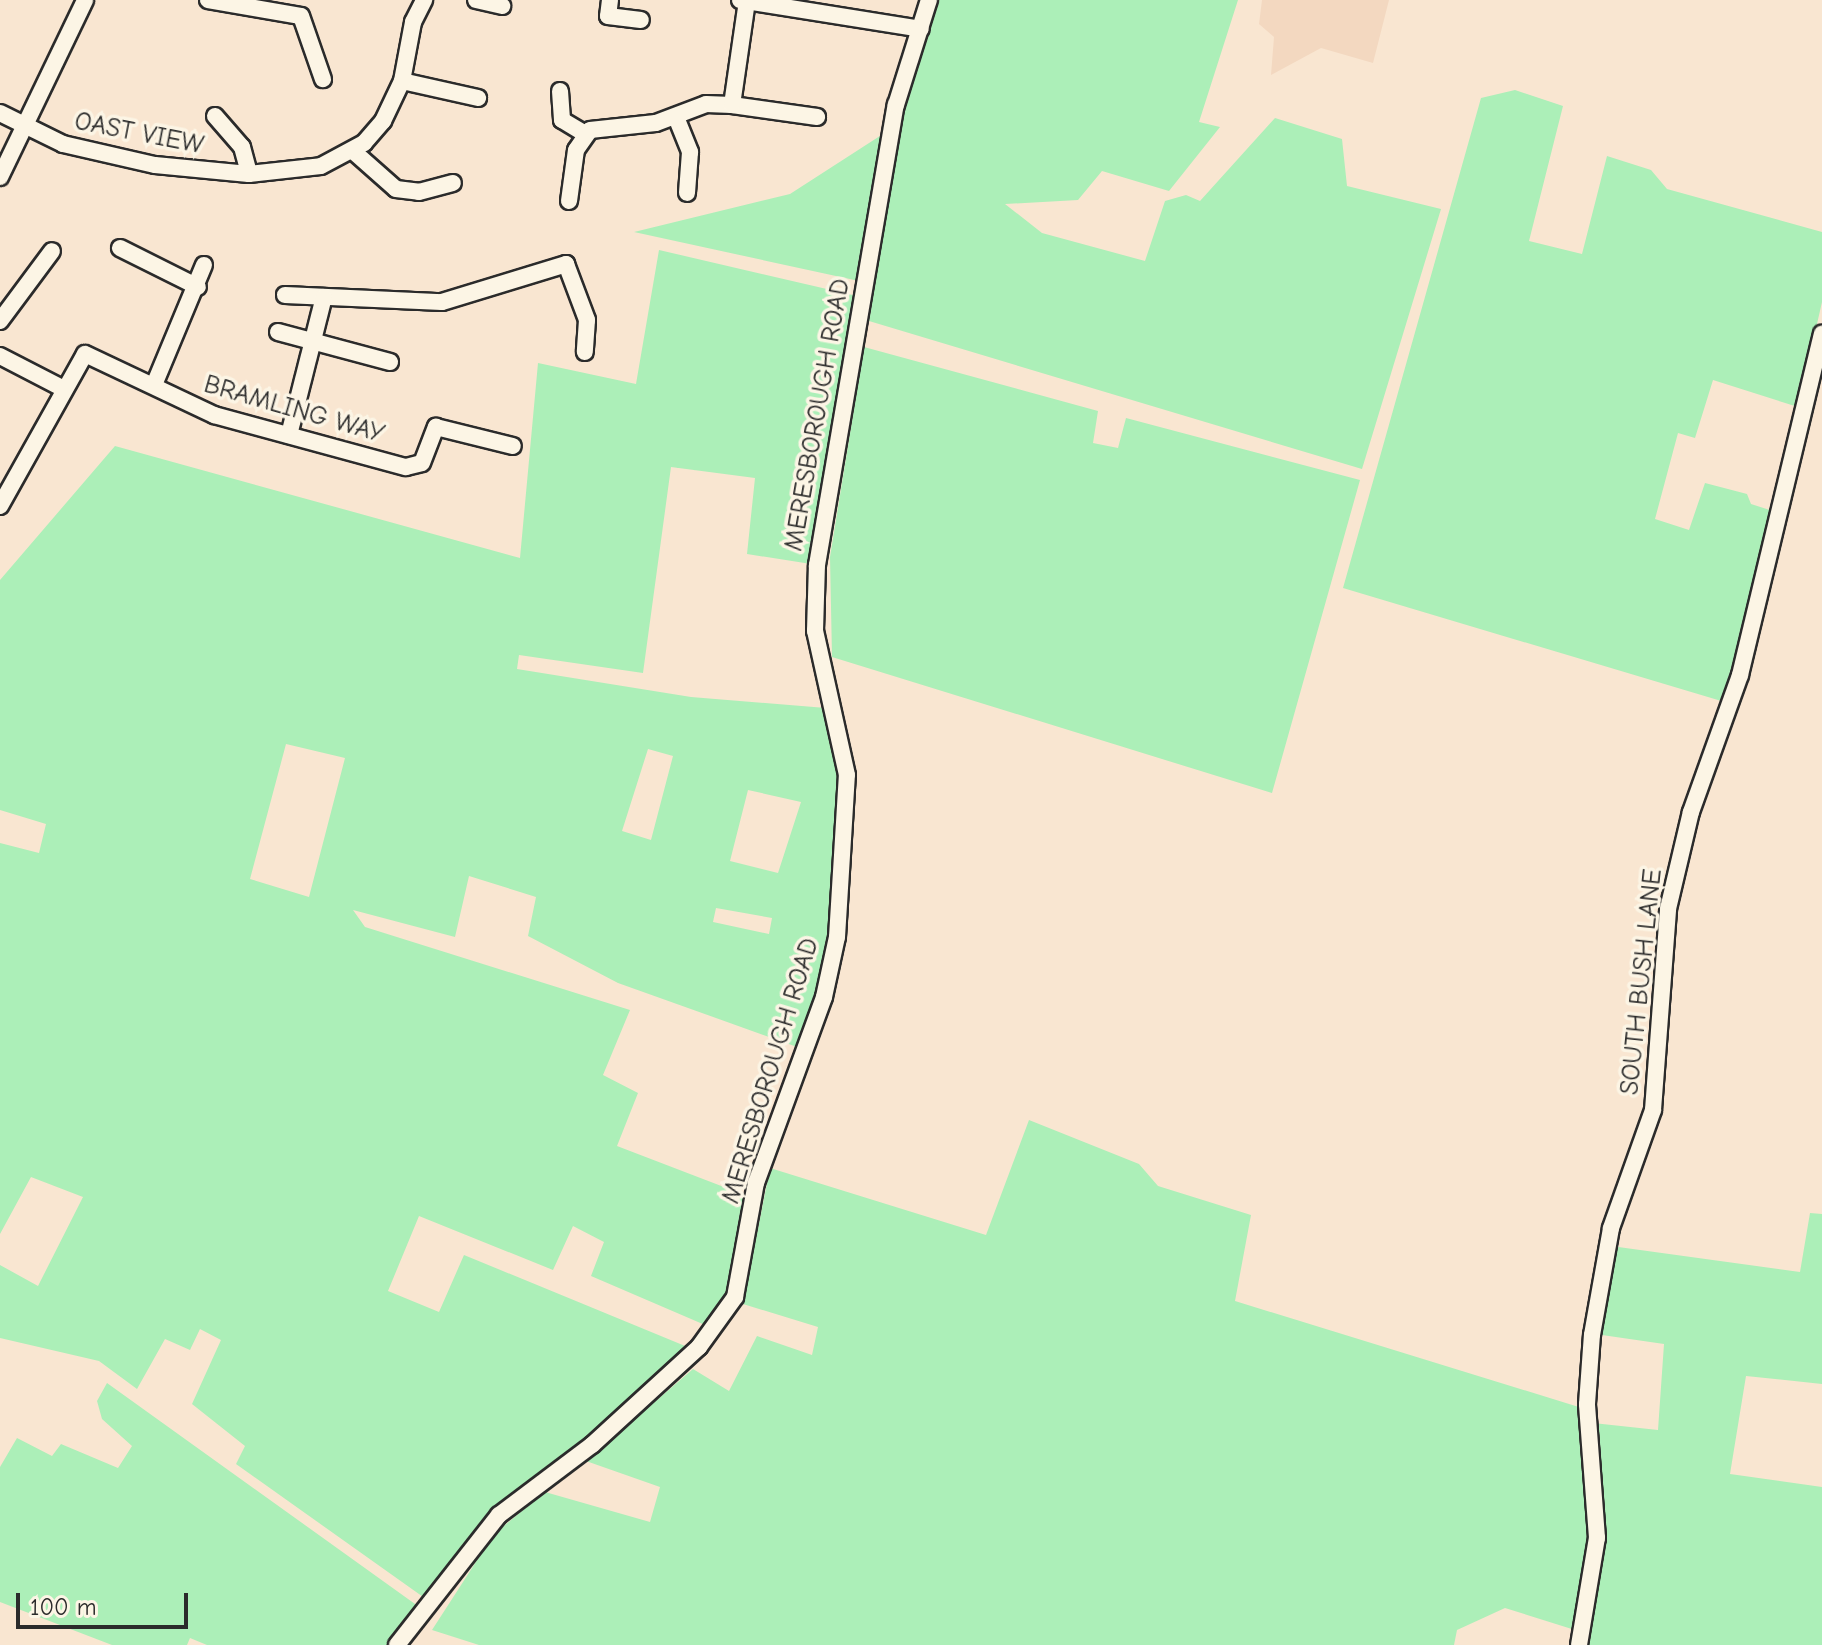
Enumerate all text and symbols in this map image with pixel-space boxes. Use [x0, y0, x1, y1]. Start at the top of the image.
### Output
street label: OAST VIEW [72, 106, 206, 162]
street label: MERESBOROUGH ROAD [779, 277, 857, 553]
street label: BRAMLING WAY [200, 369, 388, 451]
street label: SOUTH BUSH LANE [1615, 868, 1669, 1096]
street label: MERESBOROUGH ROAD [716, 935, 826, 1207]
scale bar [20, 1577, 192, 1627]
text: 100 m [30, 1593, 97, 1621]

